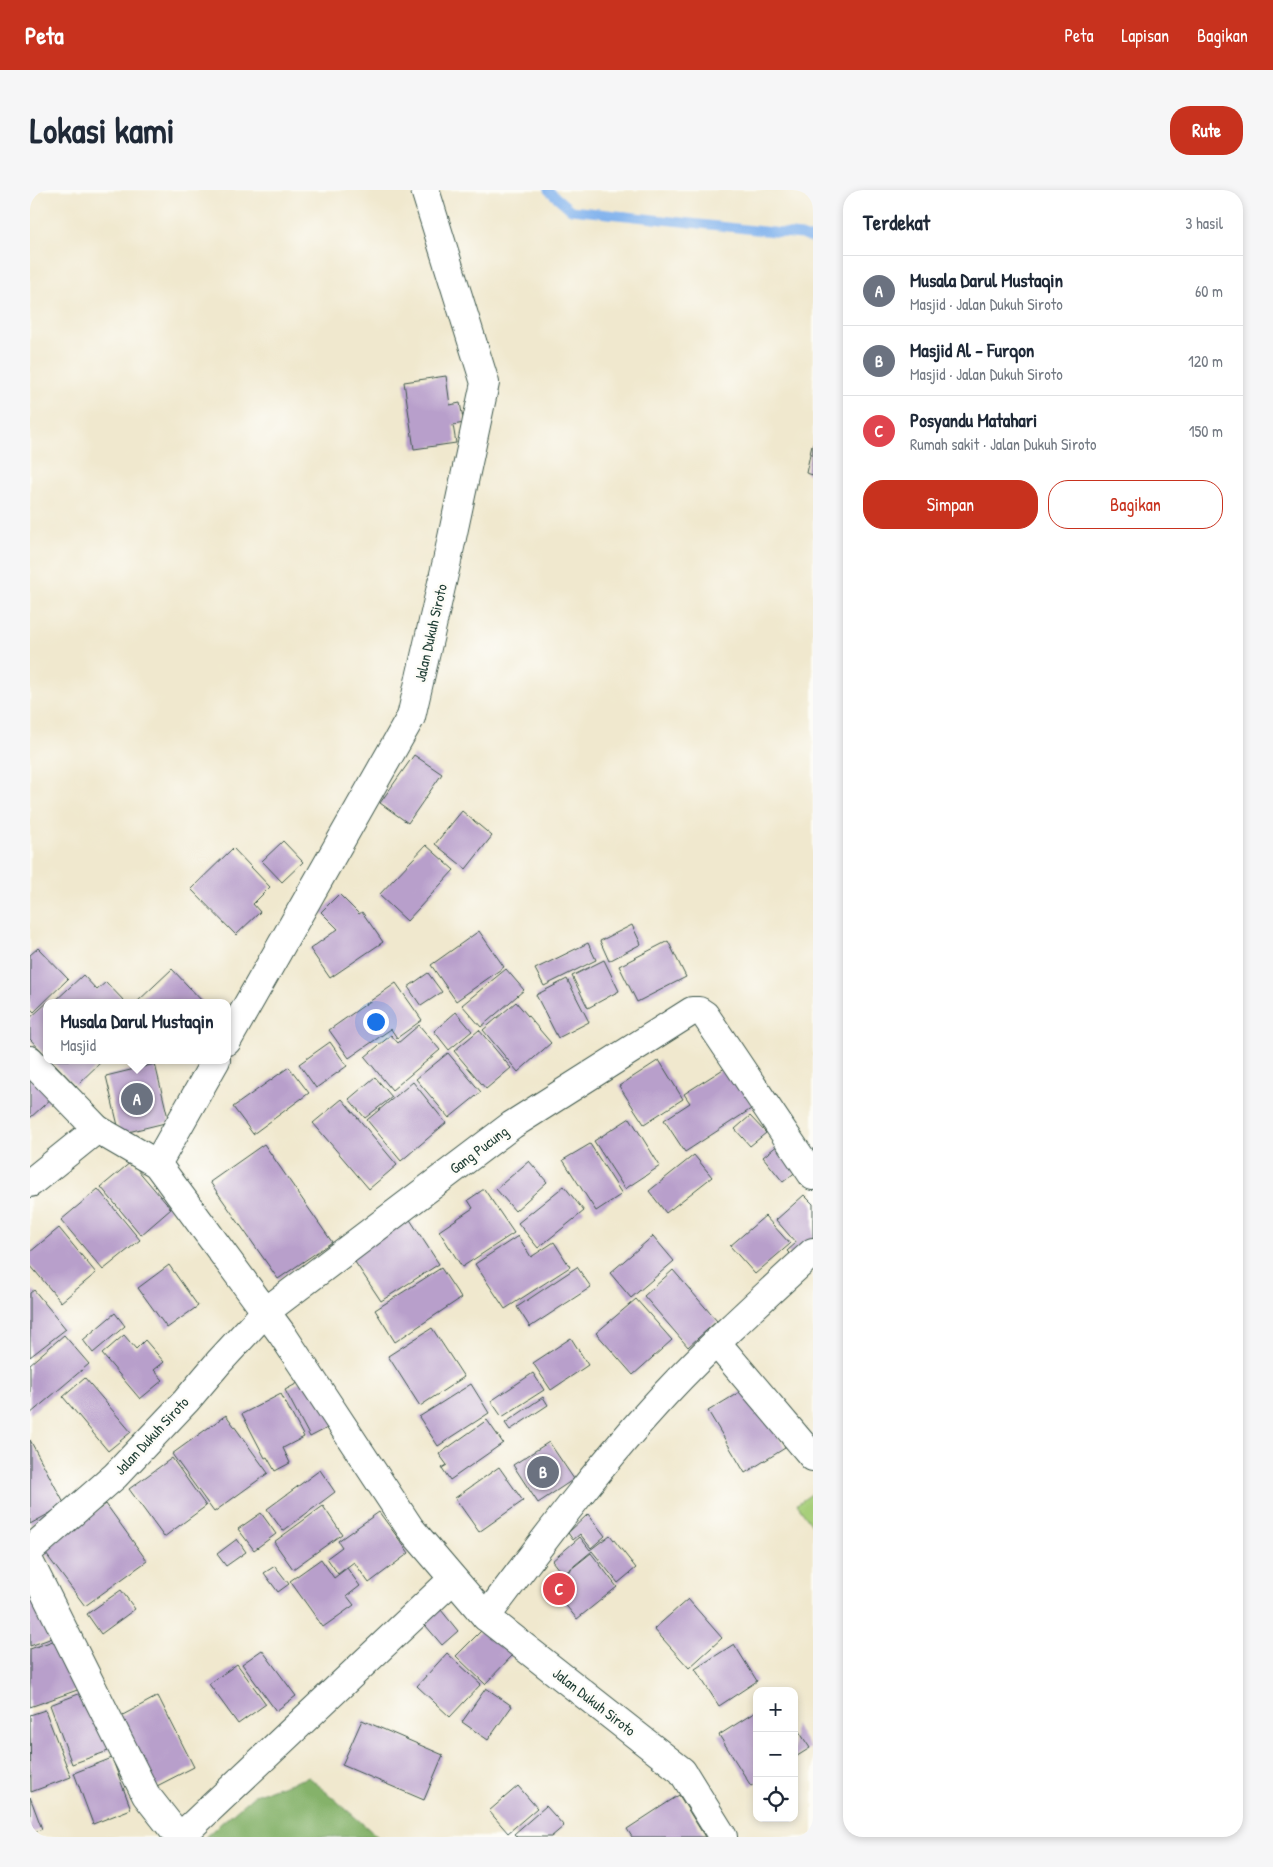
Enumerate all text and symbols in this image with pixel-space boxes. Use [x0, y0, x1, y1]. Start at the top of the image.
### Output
text: Peta [25, 19, 64, 51]
text: Peta [1064, 23, 1093, 48]
text: Lapisan [1121, 23, 1169, 48]
text: Bagikan [1197, 23, 1248, 48]
button: Rute [1170, 106, 1243, 155]
text: Lokasi kami [30, 107, 175, 154]
text: Terdekat [863, 208, 930, 237]
text: 3 hasil [1185, 212, 1223, 234]
text: Musala Darul Mustaqin [910, 267, 1063, 293]
text: A [875, 280, 883, 302]
text: 60 m [1195, 280, 1223, 302]
text: Masjid · Jalan Dukuh Siroto [910, 293, 1063, 315]
text: Masjid Al - Furqon [910, 337, 1034, 363]
text: B [875, 350, 883, 372]
text: 120 m [1188, 350, 1223, 372]
text: Masjid · Jalan Dukuh Siroto [910, 363, 1063, 385]
text: Posyandu Matahari [910, 407, 1037, 433]
text: C [875, 420, 883, 442]
text: 150 m [1189, 420, 1223, 442]
text: Rumah sakit · Jalan Dukuh Siroto [910, 433, 1097, 455]
button: Simpan [863, 480, 1038, 529]
button: Bagikan [1048, 480, 1223, 529]
street label: Jalan Dukuh Siroto [409, 582, 452, 684]
popup [43, 999, 231, 1064]
text: Musala Darul Mustaqin [60, 1008, 214, 1034]
your location [363, 1009, 389, 1035]
text: Masjid [60, 1034, 96, 1056]
pin: A [121, 1080, 153, 1118]
street label: Gang Pucung [445, 1120, 513, 1179]
street label: Jalan Dukuh Siroto [110, 1392, 193, 1479]
pin: B [527, 1453, 559, 1491]
pin: C [543, 1570, 575, 1608]
street label: Jalan Dukuh Siroto [548, 1663, 640, 1741]
map controls [753, 1687, 798, 1822]
button: + [753, 1687, 798, 1732]
button: − [753, 1732, 798, 1777]
button: locate [753, 1777, 798, 1822]

